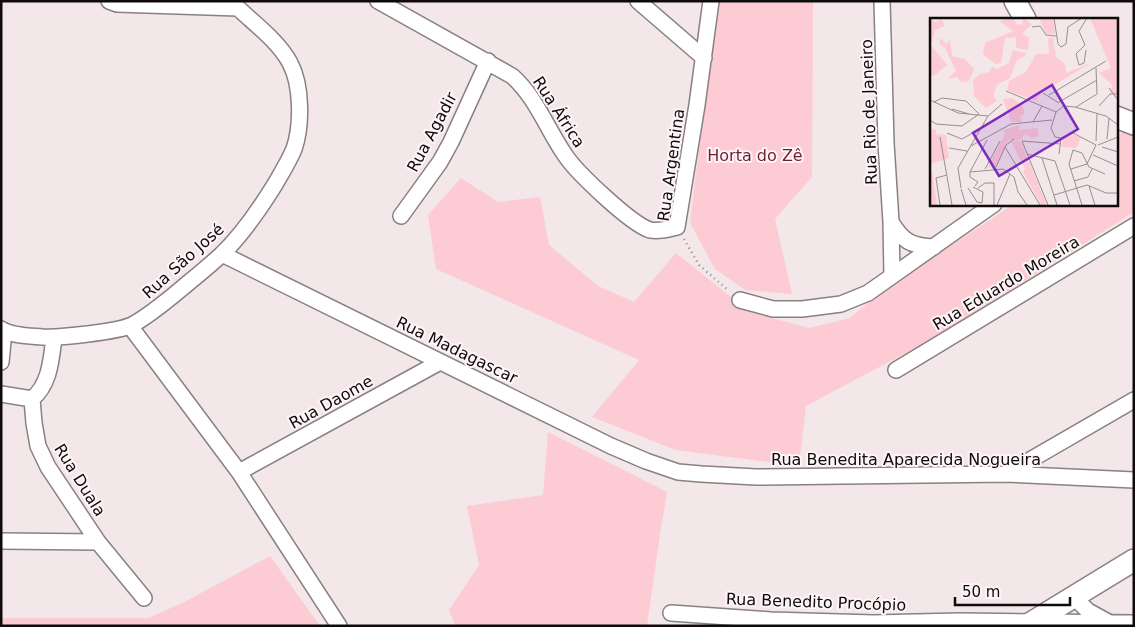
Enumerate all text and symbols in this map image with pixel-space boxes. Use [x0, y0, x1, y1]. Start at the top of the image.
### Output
inset map [930, 18, 1118, 205]
street label: Rua Rio de Janeiro [857, 39, 881, 185]
street label: Rua África [529, 73, 589, 151]
street label: Rua Agadir [403, 89, 461, 175]
street label: Rua Argentina [654, 107, 688, 223]
park label: Horta do Zê [707, 146, 803, 165]
street label: Rua São José [138, 219, 228, 303]
street label: Rua Eduardo Moreira [929, 232, 1083, 334]
street label: Rua Madagascar [393, 312, 521, 388]
street label: Rua Daome [286, 371, 376, 433]
street label: Rua Duala [50, 440, 110, 520]
street label: Rua Benedita Aparecida Nogueira [771, 450, 1041, 469]
scale bar [955, 574, 1070, 606]
text: 50 m [962, 583, 1000, 601]
street label: Rua Benedito Procópio [726, 589, 906, 615]

